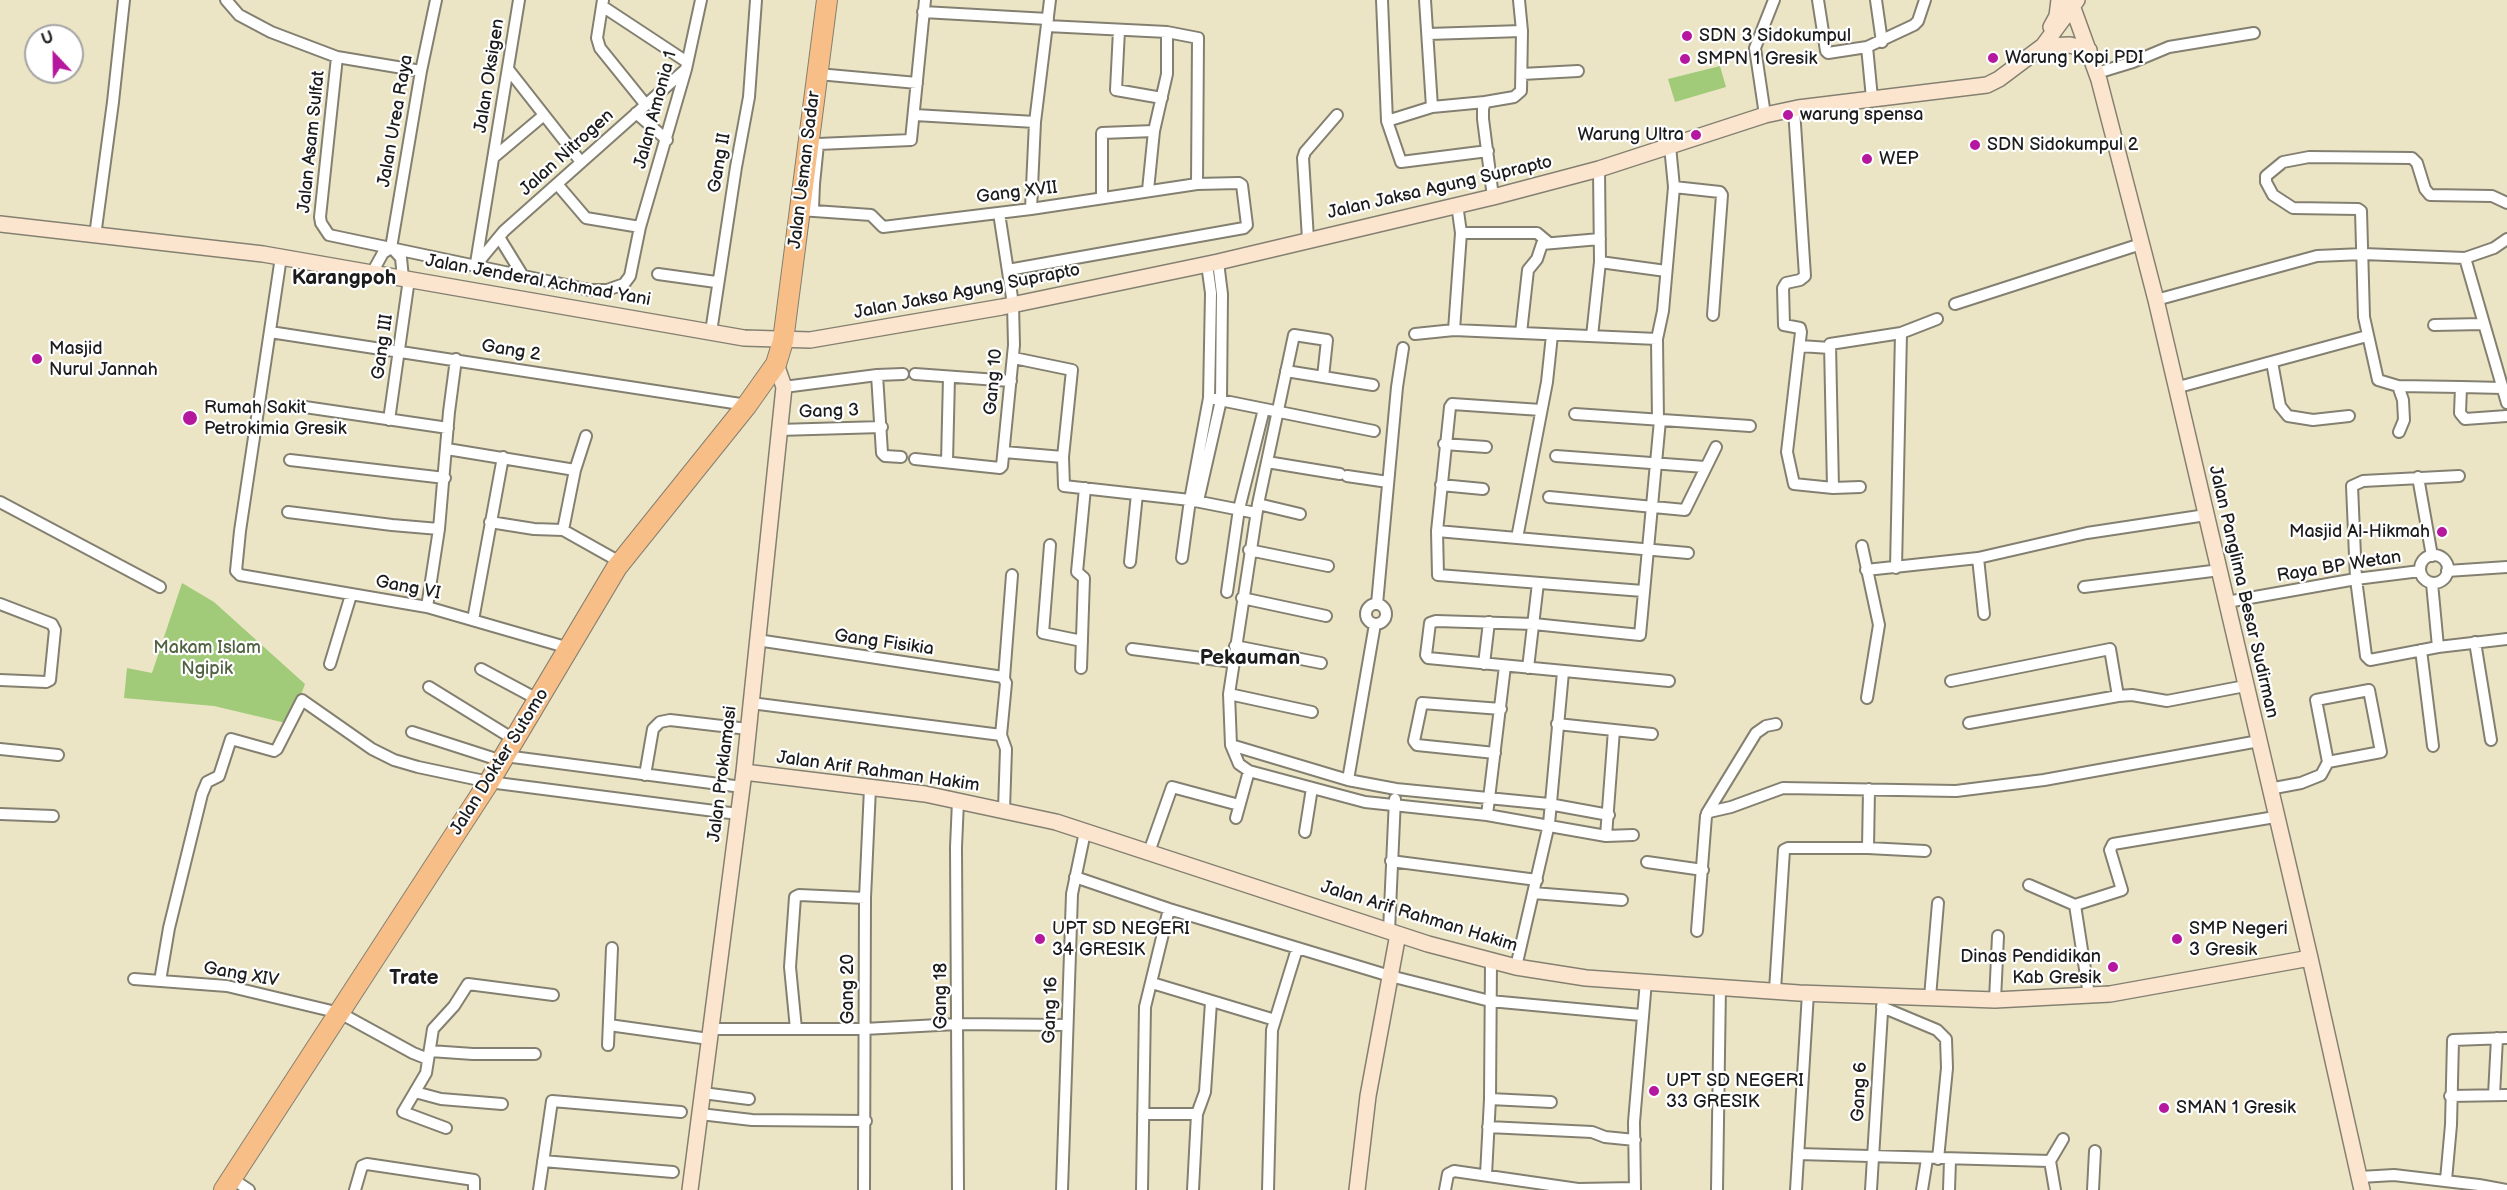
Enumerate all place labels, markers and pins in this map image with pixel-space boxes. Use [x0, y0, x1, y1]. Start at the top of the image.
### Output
place label: SDN 3 Sidokumpul [1699, 25, 1851, 47]
marker: SDN 3 Sidokumpul [1680, 29, 1694, 43]
place label: Warung Kopi PDI [2005, 47, 2144, 69]
place label: SMPN 1 Gresik [1697, 48, 1817, 70]
marker: Warung Kopi PDI [1986, 51, 2000, 65]
marker: SMPN 1 Gresik [1678, 52, 1692, 66]
place label: warung spensa [1800, 104, 1923, 126]
marker: warung spensa [1781, 108, 1795, 122]
place label: Warung Ultra [1577, 124, 1684, 146]
marker: Warung Ultra [1689, 128, 1703, 142]
place label: SDN Sidokumpul 2 [1987, 134, 2138, 156]
marker: SDN Sidokumpul 2 [1968, 138, 1982, 152]
place label: WEP [1879, 148, 1919, 170]
marker: WEP [1860, 152, 1874, 166]
place label: Masjid Nurul Jannah [49, 338, 158, 380]
marker: Masjid Nurul Jannah [30, 352, 44, 366]
place label: Rumah Sakit Petrokimia Gresik [204, 397, 347, 440]
marker: Rumah Sakit Petrokimia Gresik [181, 409, 199, 427]
place label: Masjid Al-Hikmah [2289, 521, 2430, 543]
marker: Masjid Al-Hikmah [2435, 525, 2449, 539]
place label: UPT SD NEGERI 34 GRESIK [1052, 918, 1190, 960]
place label: SMP Negeri 3 Gresik [2189, 918, 2288, 960]
marker: UPT SD NEGERI 34 GRESIK [1033, 932, 1047, 946]
marker: SMP Negeri 3 Gresik [2170, 932, 2184, 946]
place label: Dinas Pendidikan Kab Gresik [1960, 946, 2101, 988]
marker: Dinas Pendidikan Kab Gresik [2106, 960, 2120, 974]
place label: UPT SD NEGERI 33 GRESIK [1666, 1070, 1804, 1112]
marker: UPT SD NEGERI 33 GRESIK [1647, 1084, 1661, 1098]
place label: SMAN 1 Gresik [2176, 1097, 2296, 1119]
marker: SMAN 1 Gresik [2157, 1101, 2171, 1115]

